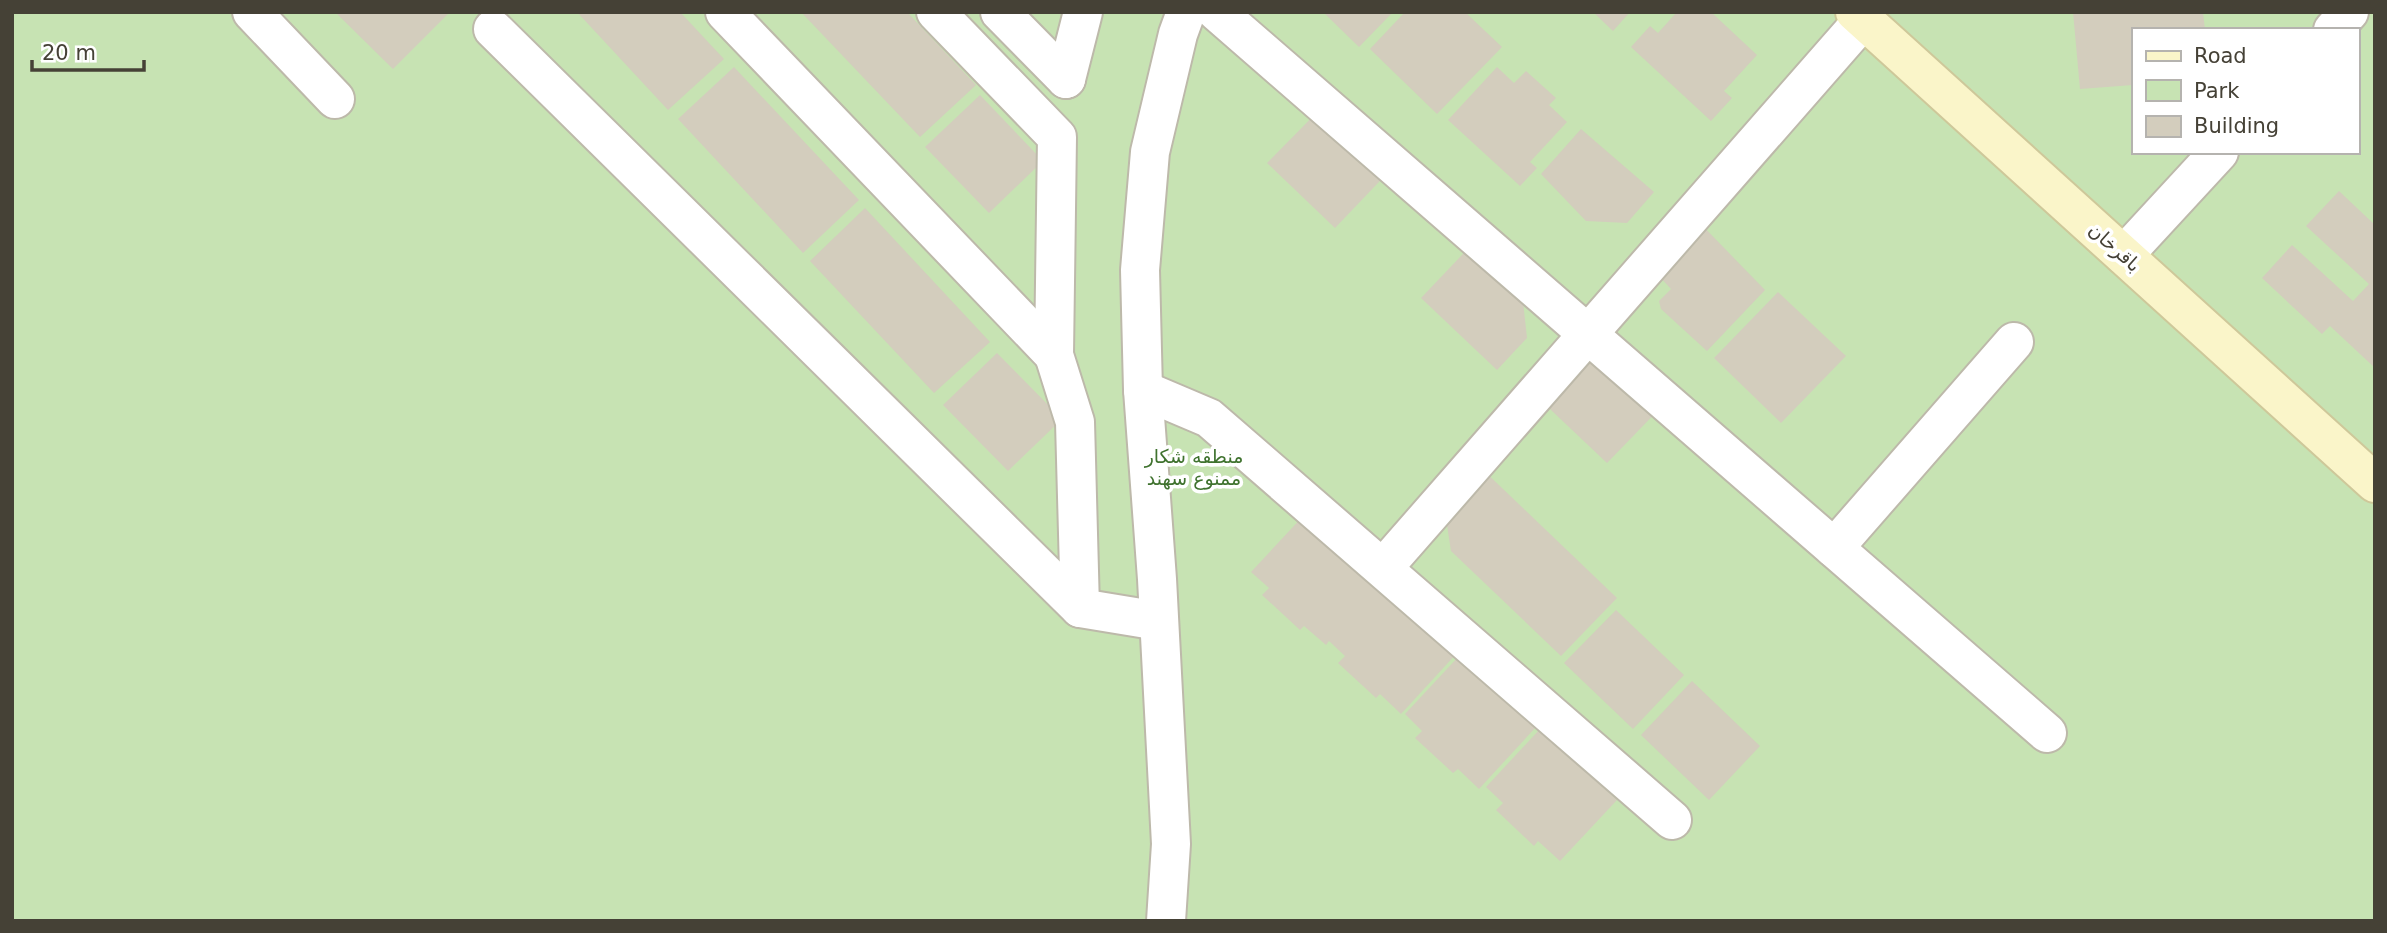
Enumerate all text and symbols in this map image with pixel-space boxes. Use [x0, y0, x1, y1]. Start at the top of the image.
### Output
scale bar [32, 28, 144, 72]
legend [2132, 28, 2359, 154]
text: 20 m [42, 41, 96, 65]
text: Road [2194, 44, 2247, 68]
text: Park [2194, 79, 2240, 103]
text: Building [2194, 114, 2279, 138]
street label: باقرخان [2084, 218, 2145, 277]
park label: منطقه شکار ممنوع سهند [1144, 445, 1243, 490]

